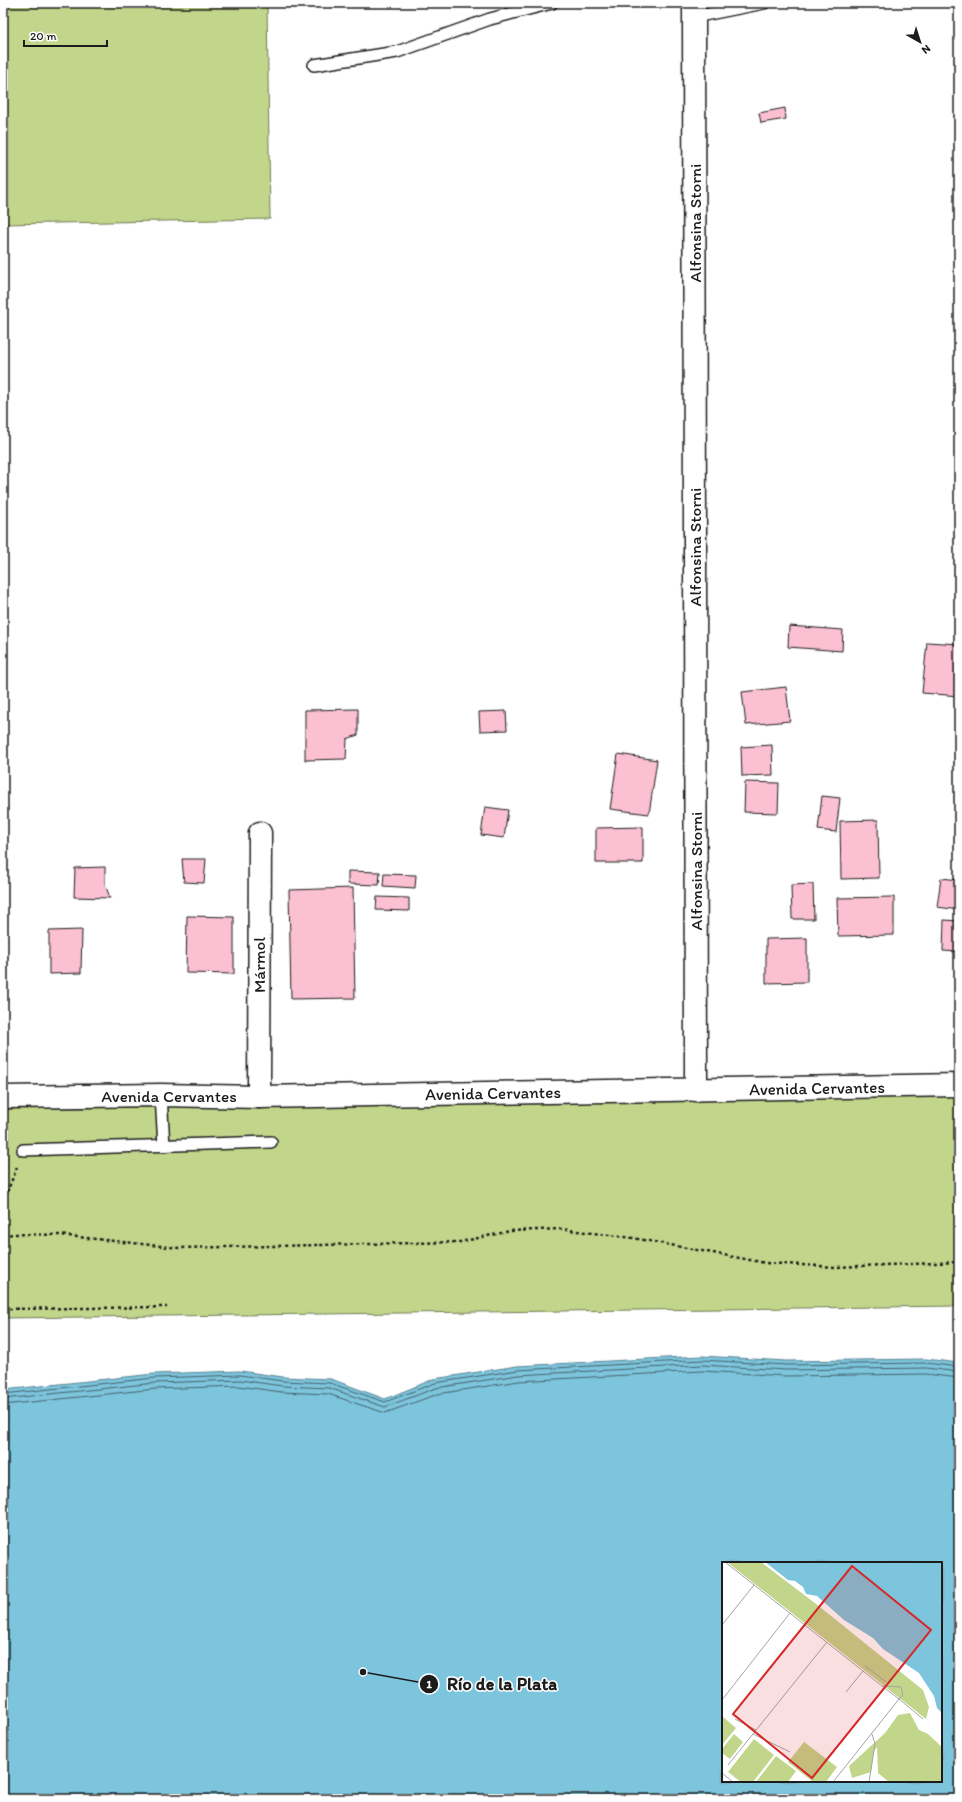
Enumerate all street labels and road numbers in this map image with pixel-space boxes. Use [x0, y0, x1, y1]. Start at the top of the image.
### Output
street label: Alfonsina Storni [685, 164, 705, 282]
street label: Alfonsina Storni [685, 488, 705, 606]
street label: Alfonsina Storni [686, 812, 706, 930]
street label: Mármol [249, 937, 269, 993]
street label: Avenida Cervantes [749, 1077, 885, 1099]
street label: Avenida Cervantes [425, 1082, 561, 1104]
street label: Avenida Cervantes [101, 1086, 237, 1106]

